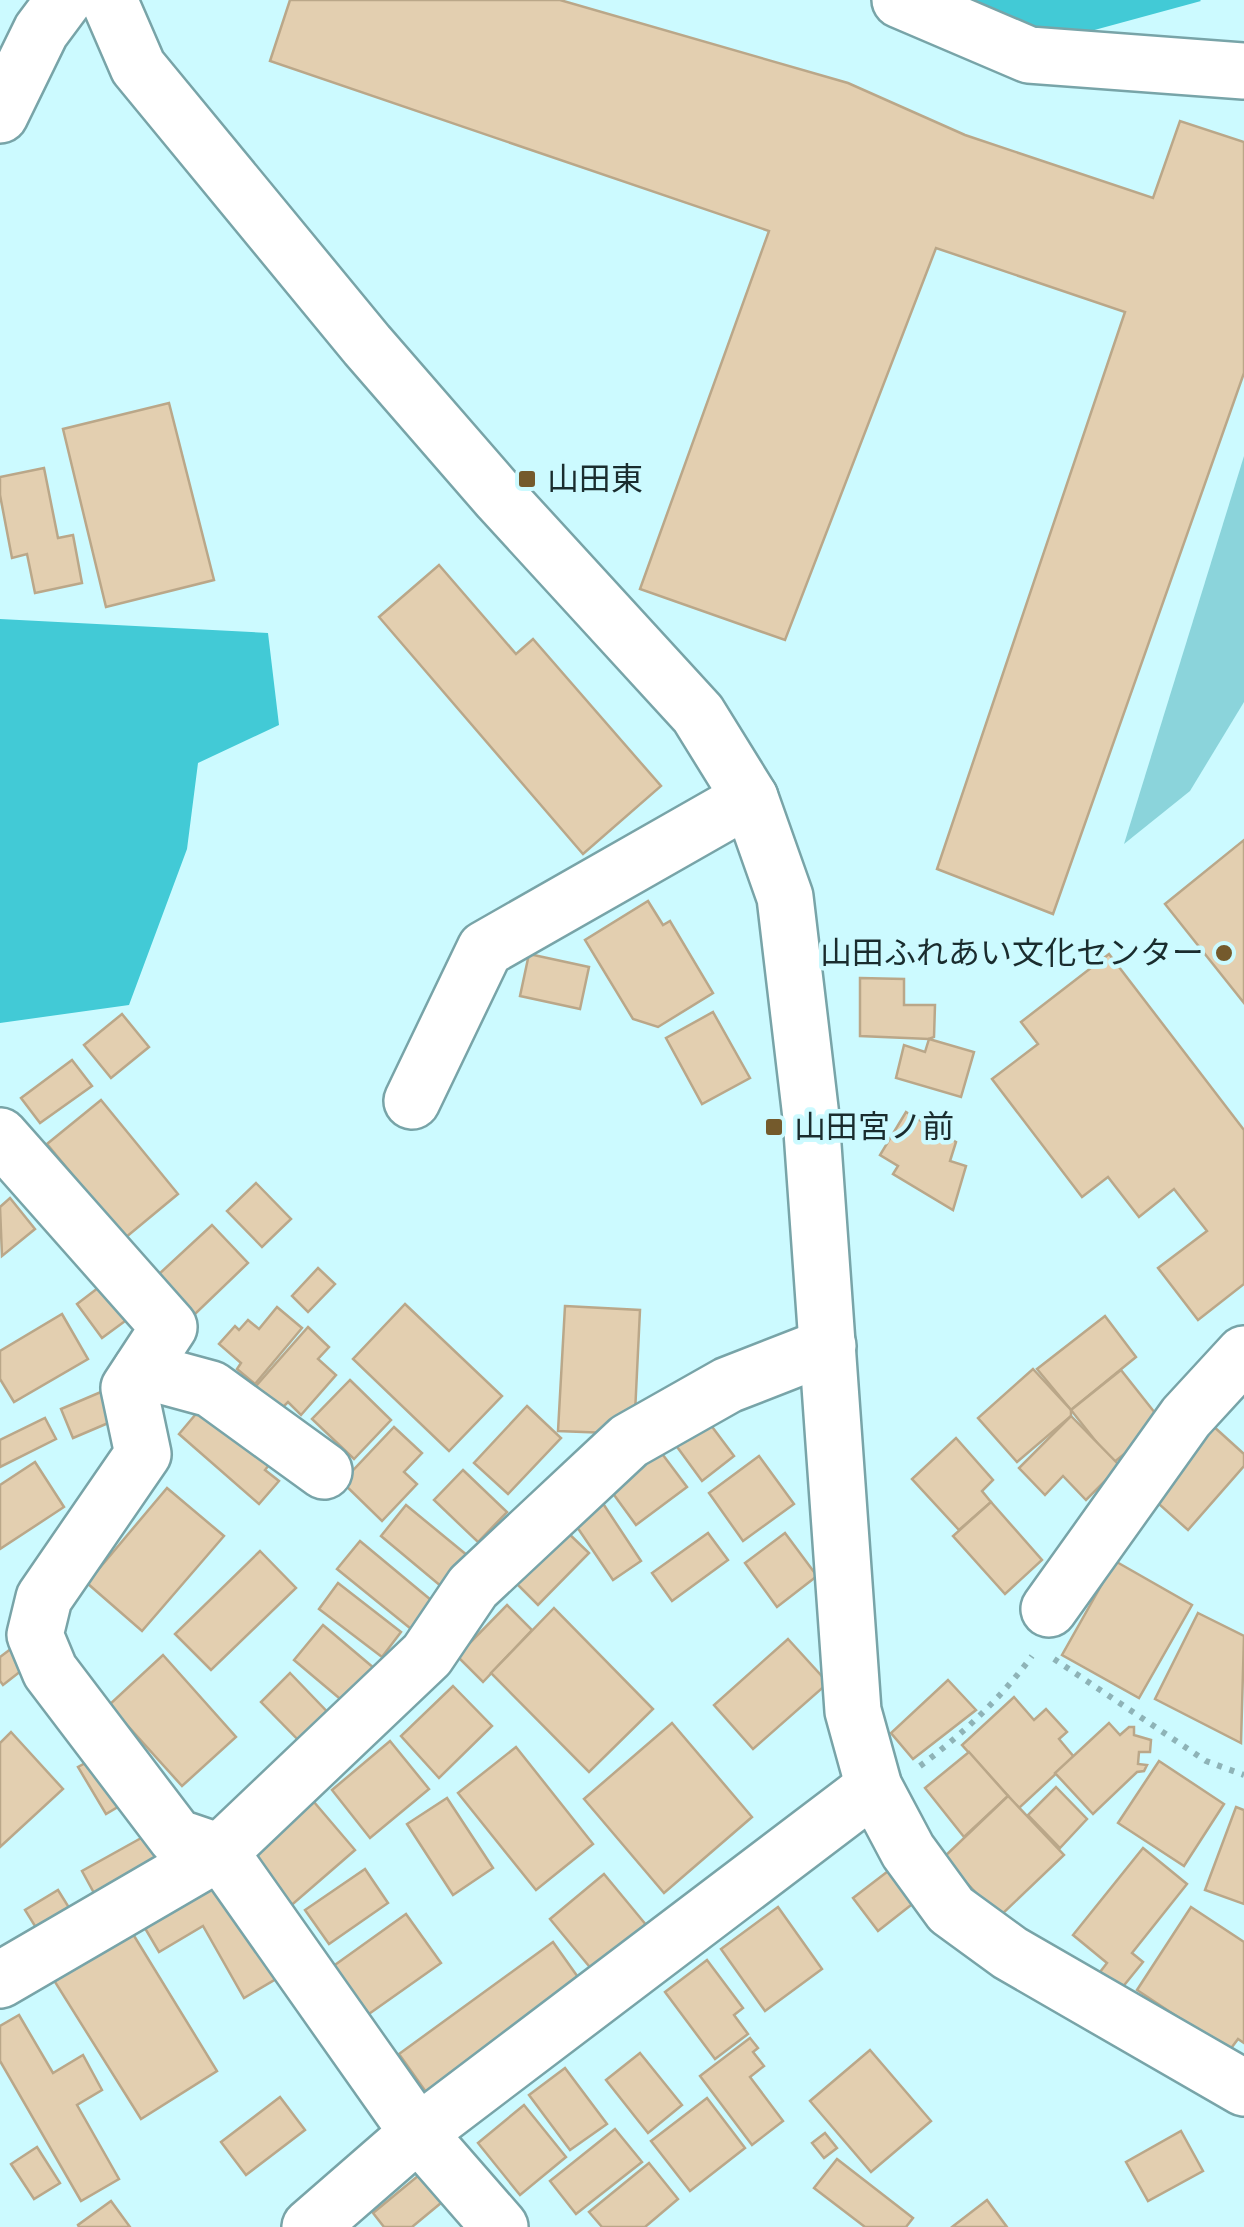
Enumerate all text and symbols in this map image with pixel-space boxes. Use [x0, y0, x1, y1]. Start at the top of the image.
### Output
place label: 山田東 [547, 460, 643, 498]
marker: 山田東 [516, 468, 538, 490]
place label: 山田ふれあい文化センター [820, 934, 1204, 972]
marker: 山田ふれあい文化センター [1213, 942, 1235, 964]
place label: 山田宮ノ前 [794, 1108, 954, 1146]
marker: 山田宮ノ前 [763, 1116, 785, 1138]

